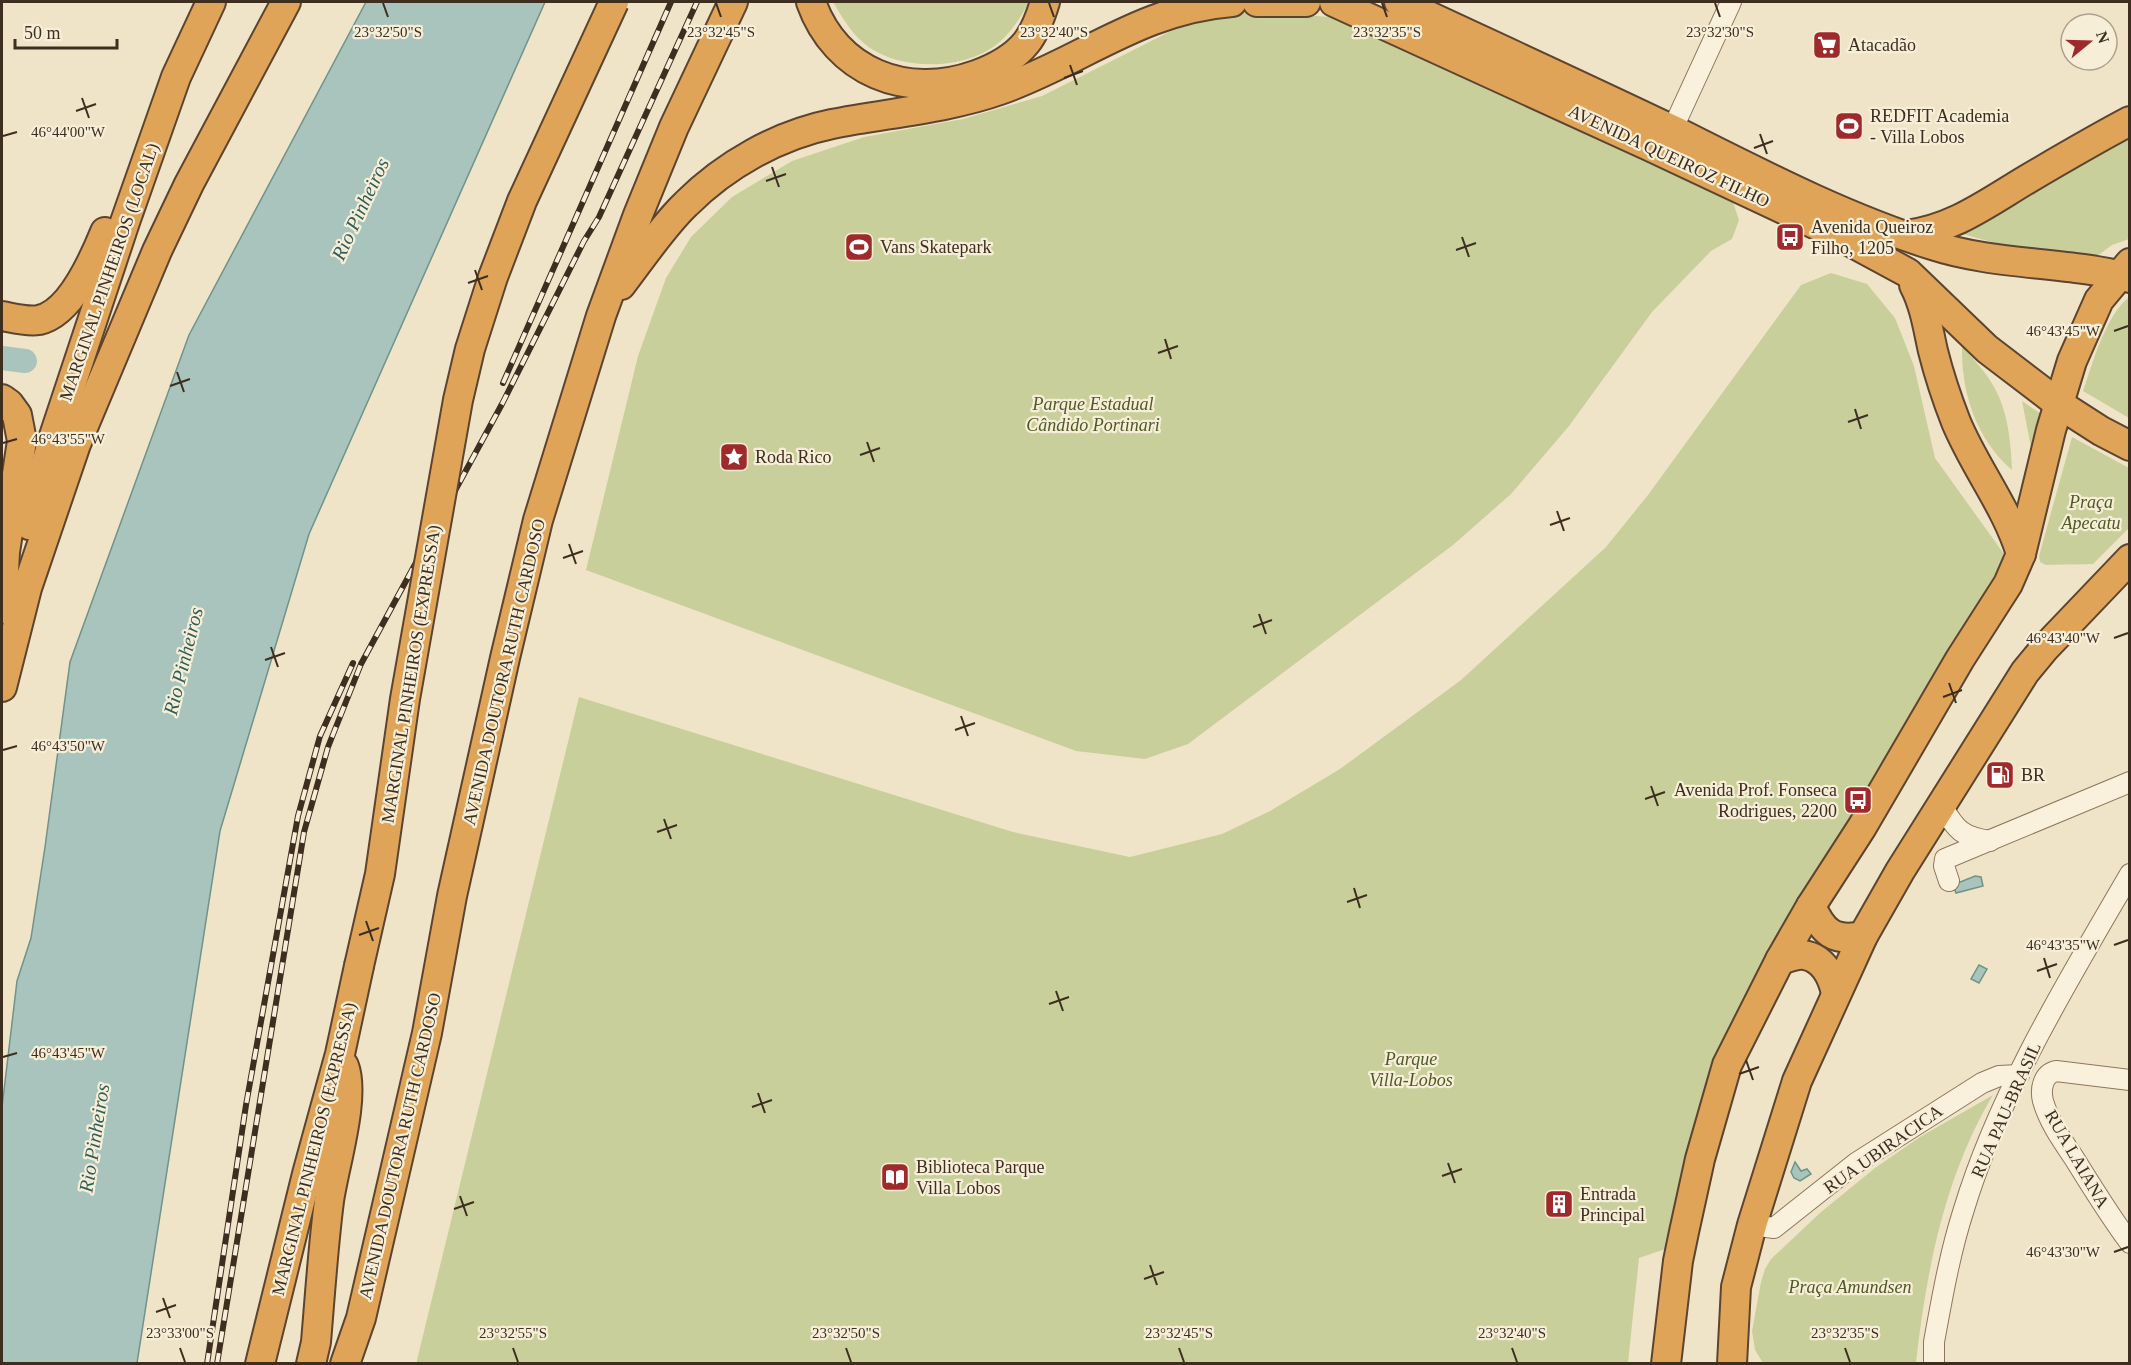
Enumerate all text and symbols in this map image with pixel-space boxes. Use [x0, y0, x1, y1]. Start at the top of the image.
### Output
scale bar [15, 12, 117, 50]
north arrow [2059, 12, 2119, 72]
text: 50 m [24, 23, 61, 43]
text: 23°32'50"S [354, 24, 422, 40]
text: 23°32'45"S [687, 24, 755, 40]
text: 23°32'40"S [1020, 24, 1088, 40]
text: 23°32'35"S [1353, 24, 1421, 40]
text: 23°32'30"S [1686, 24, 1754, 40]
supermarket icon: Atacadão [1811, 29, 1843, 61]
text: N [2093, 29, 2113, 46]
place label: Atacadão [1848, 35, 1916, 55]
street label: AVENIDA QUEIROZ FILHO [1565, 101, 1773, 211]
place label: REDFIT Academia - Villa Lobos [1870, 106, 2009, 147]
sports icon: REDFIT Academia - Villa Lobos [1833, 110, 1865, 142]
text: 46°44'00"W [31, 124, 106, 140]
street label: MARGINAL PINHEIROS (LOCAL) [55, 140, 164, 404]
water label: Rio Pinheiros [326, 154, 393, 264]
place label: Avenida Queiroz Filho, 1205 [1811, 217, 1933, 258]
bus stop icon: Avenida Queiroz Filho, 1205 [1774, 221, 1806, 253]
sports icon: Vans Skatepark [843, 231, 875, 263]
place label: Vans Skatepark [880, 237, 991, 257]
text: 46°43'45"W [2026, 323, 2101, 339]
park label: Parque Estadual Cândido Portinari [1026, 394, 1160, 435]
text: 46°43'55"W [31, 431, 106, 447]
place icon: Roda Rico [718, 441, 750, 473]
place label: Roda Rico [755, 447, 832, 467]
park label: Praça Apecatu [2061, 492, 2120, 533]
street label: AVENIDA DOUTORA RUTH CARDOSO [459, 517, 549, 827]
street label: MARGINAL PINHEIROS (EXPRESSA) [378, 524, 445, 825]
water label: Rio Pinheiros [159, 605, 207, 718]
text: 46°43'40"W [2026, 630, 2101, 646]
text: 46°43'50"W [31, 738, 106, 754]
fuel station icon: BR [1984, 759, 2016, 791]
place label: BR [2021, 765, 2045, 785]
place label: Avenida Prof. Fonseca Rodrigues, 2200 [1674, 780, 1837, 821]
bus stop icon: Avenida Prof. Fonseca Rodrigues, 2200 [1842, 784, 1874, 816]
text: 46°43'35"W [2026, 937, 2101, 953]
street label: AVENIDA DOUTORA RUTH CARDOSO [355, 991, 445, 1301]
street label: MARGINAL PINHEIROS (EXPRESSA) [268, 1000, 361, 1298]
street label: RUA PAU-BRASIL [1967, 1039, 2045, 1181]
text: 46°43'45"W [31, 1045, 106, 1061]
park label: Parque Villa-Lobos [1369, 1049, 1453, 1090]
water label: Rio Pinheiros [74, 1082, 113, 1195]
street label: RUA UBIRACICA [1820, 1101, 1946, 1197]
street label: RUA LAIANA [2041, 1106, 2113, 1212]
place label: Biblioteca Parque Villa Lobos [916, 1157, 1044, 1198]
library icon: Biblioteca Parque Villa Lobos [879, 1161, 911, 1193]
place label: Entrada Principal [1580, 1184, 1645, 1225]
building icon: Entrada Principal [1543, 1188, 1575, 1220]
text: 46°43'30"W [2026, 1244, 2101, 1260]
park label: Praça Amundsen [1787, 1277, 1912, 1297]
text: 23°33'00"S [146, 1325, 214, 1341]
text: 23°32'55"S [479, 1325, 547, 1341]
text: 23°32'50"S [812, 1325, 880, 1341]
text: 23°32'45"S [1145, 1325, 1213, 1341]
text: 23°32'40"S [1478, 1325, 1546, 1341]
text: 23°32'35"S [1811, 1325, 1879, 1341]

